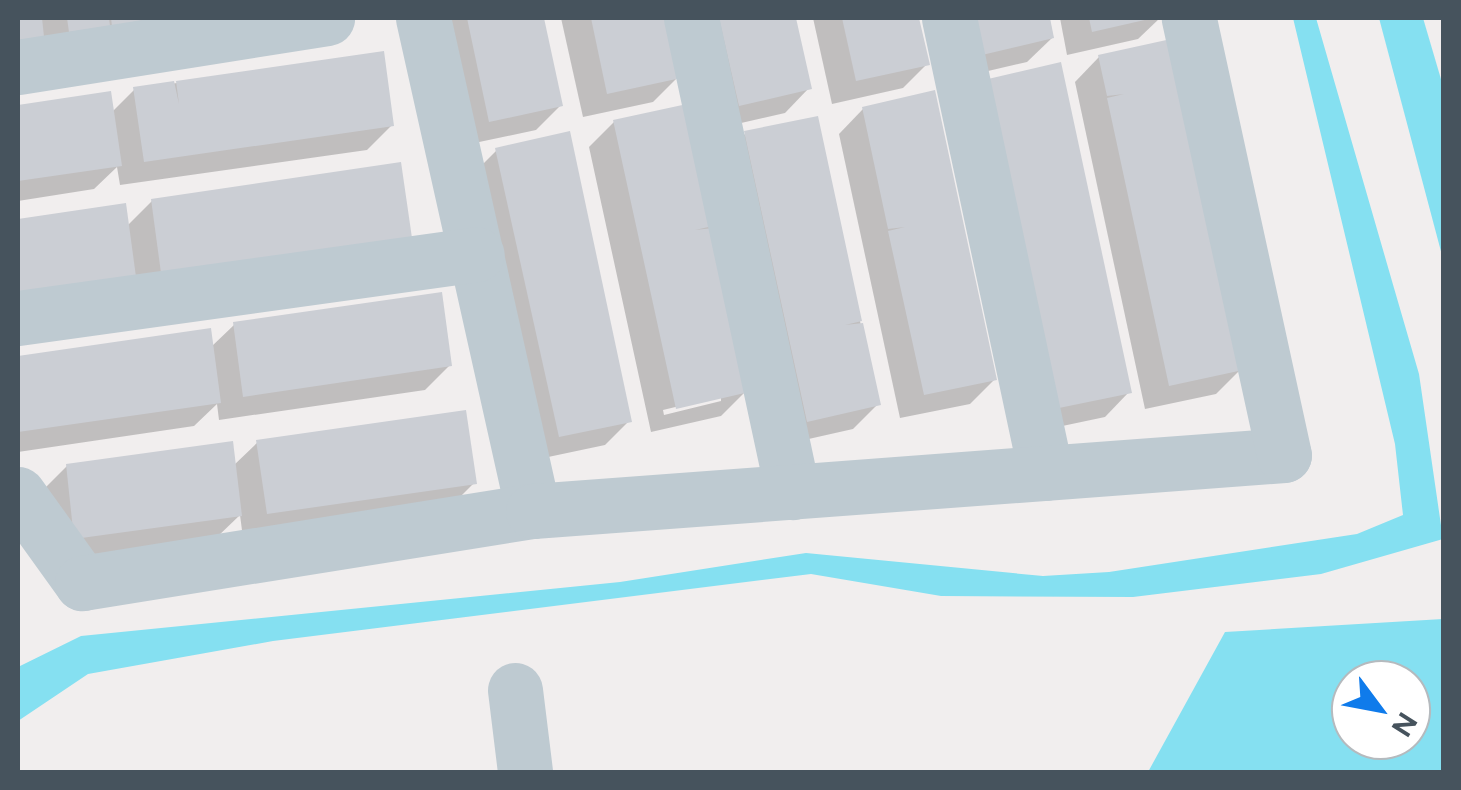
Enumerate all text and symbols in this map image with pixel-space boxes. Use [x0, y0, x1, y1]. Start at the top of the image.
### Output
north arrow [1331, 660, 1431, 760]
text: N [1385, 707, 1425, 743]

